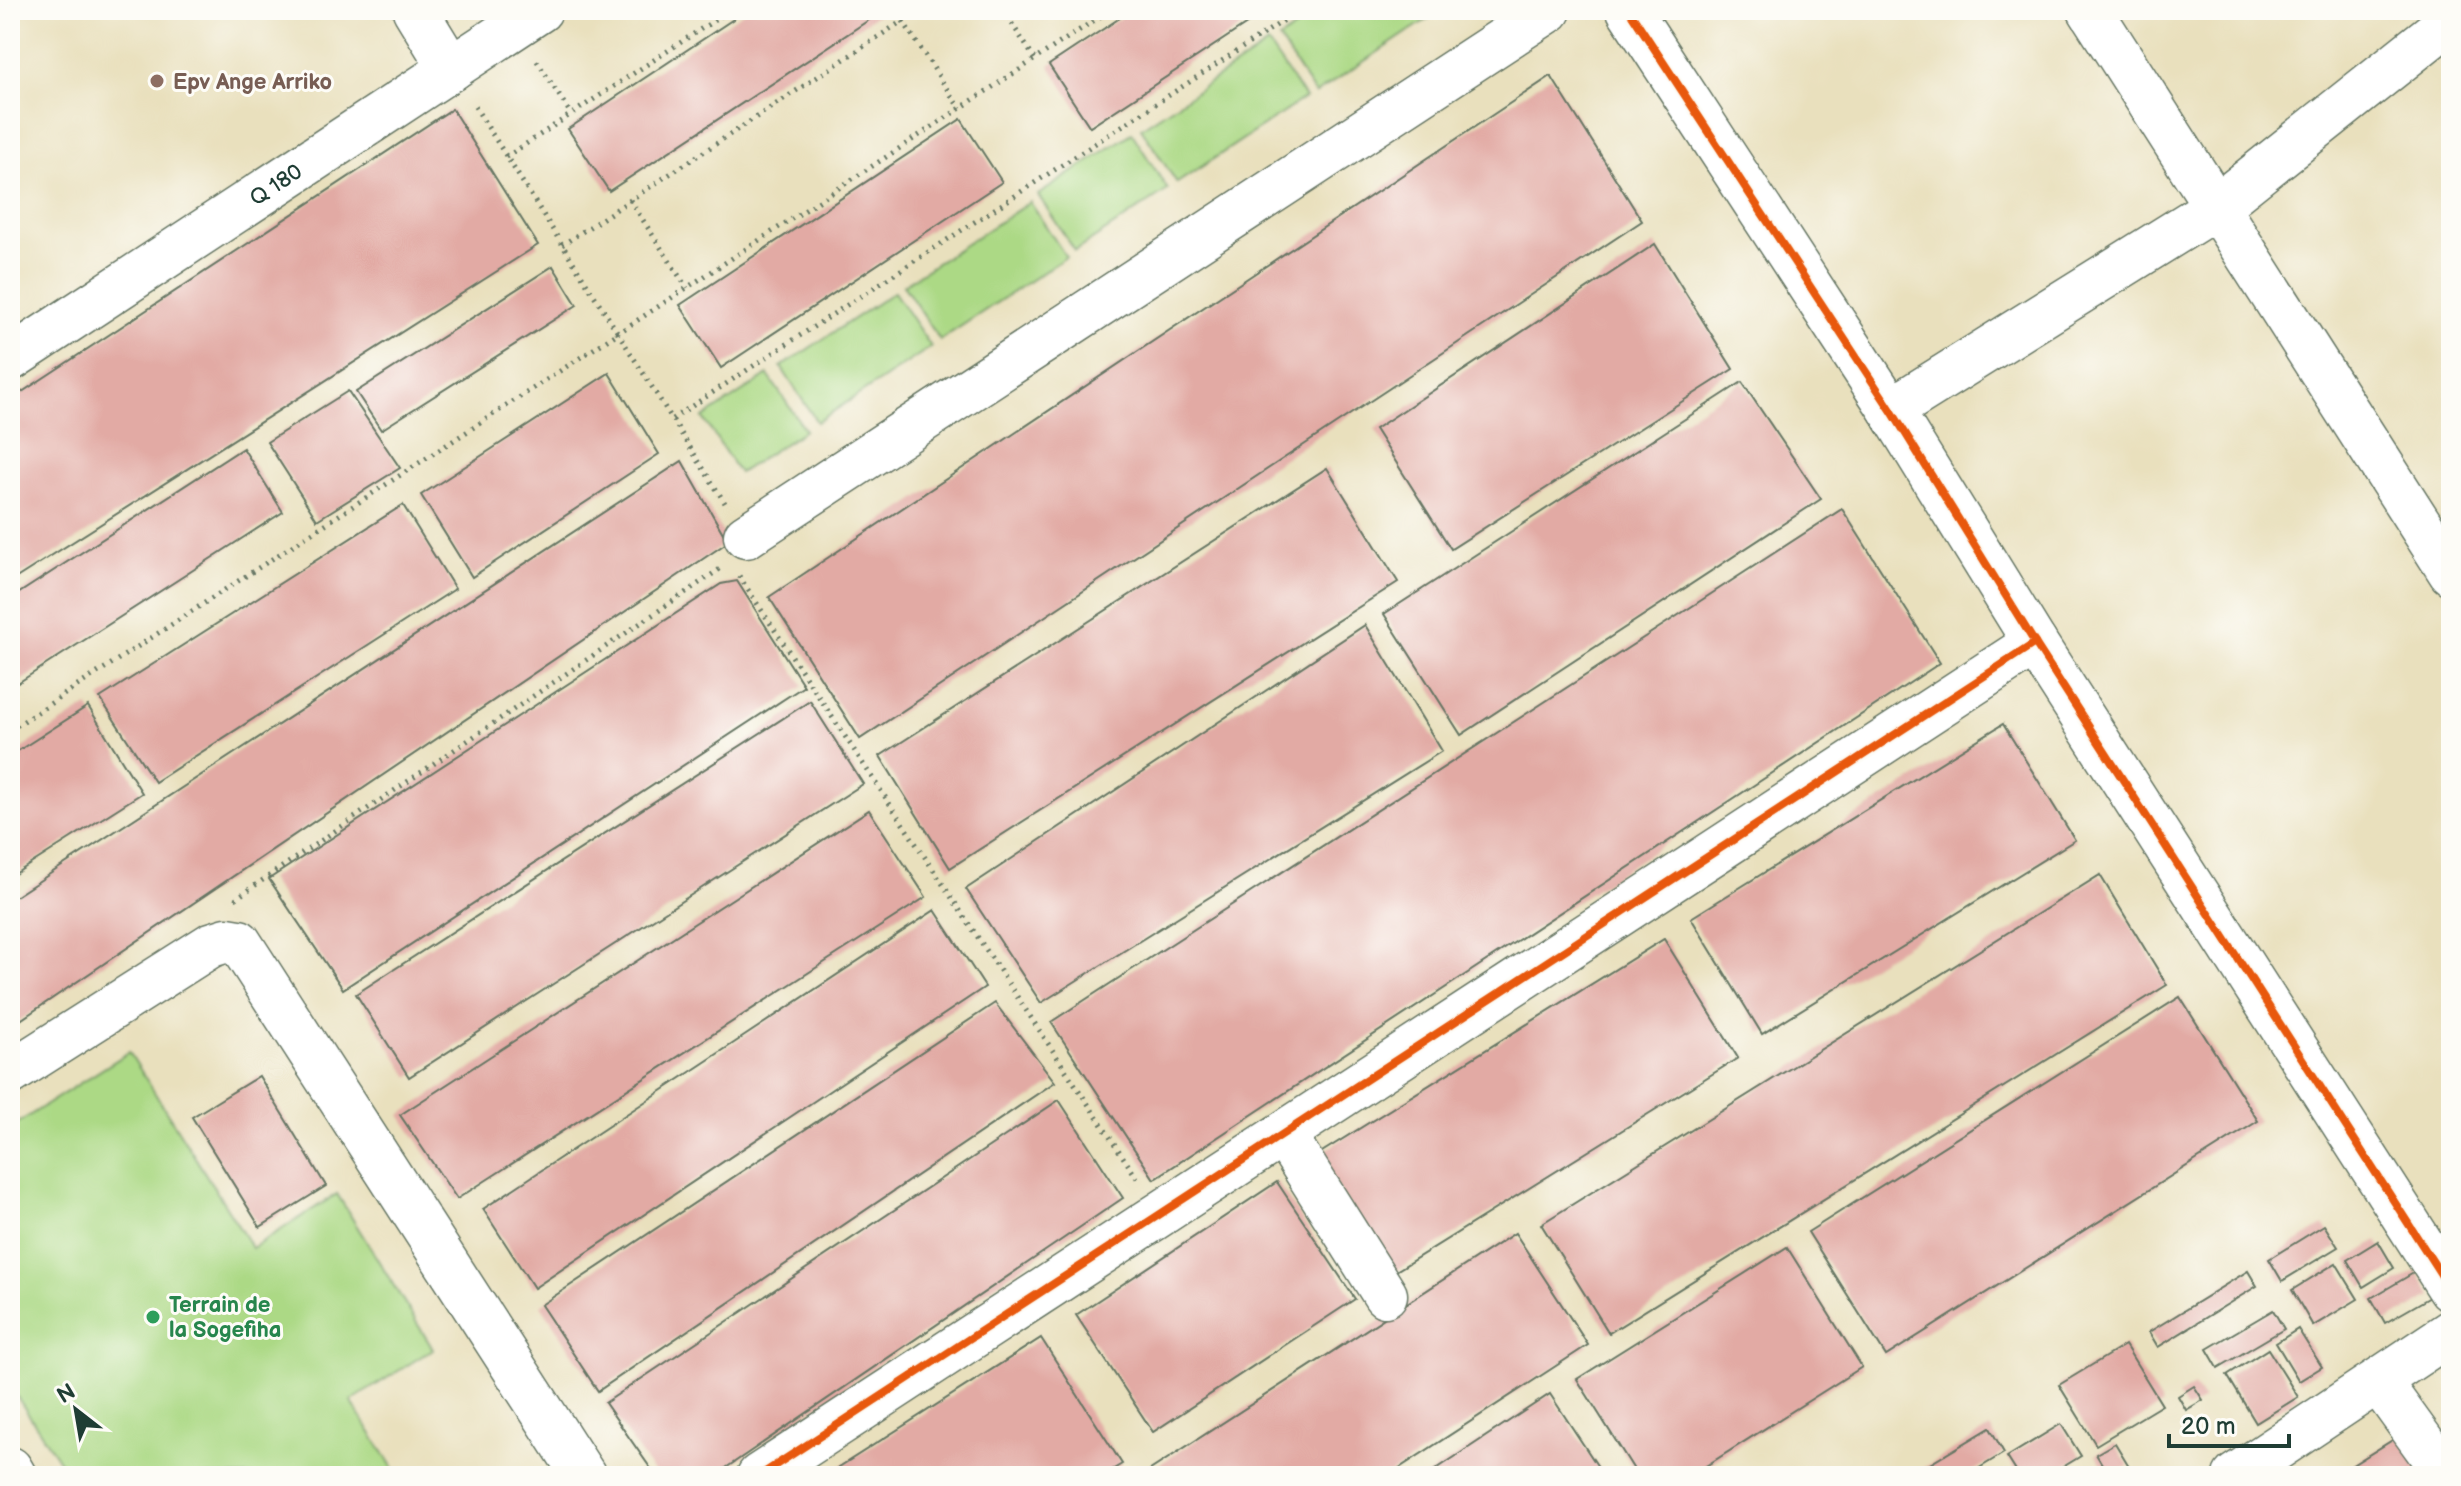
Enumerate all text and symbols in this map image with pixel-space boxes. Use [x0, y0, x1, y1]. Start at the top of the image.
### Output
place label: Epv Ange Arriko [173, 69, 332, 96]
marker: Epv Ange Arriko [148, 72, 166, 90]
street label: Q 180 [245, 158, 308, 212]
place label: Terrain de la Sogefiha [169, 1292, 281, 1344]
marker: Terrain de la Sogefiha [144, 1308, 162, 1326]
north arrow [36, 1370, 116, 1450]
text: N [52, 1378, 81, 1410]
scale bar [2169, 1398, 2289, 1448]
text: 20 m [2181, 1412, 2236, 1441]

